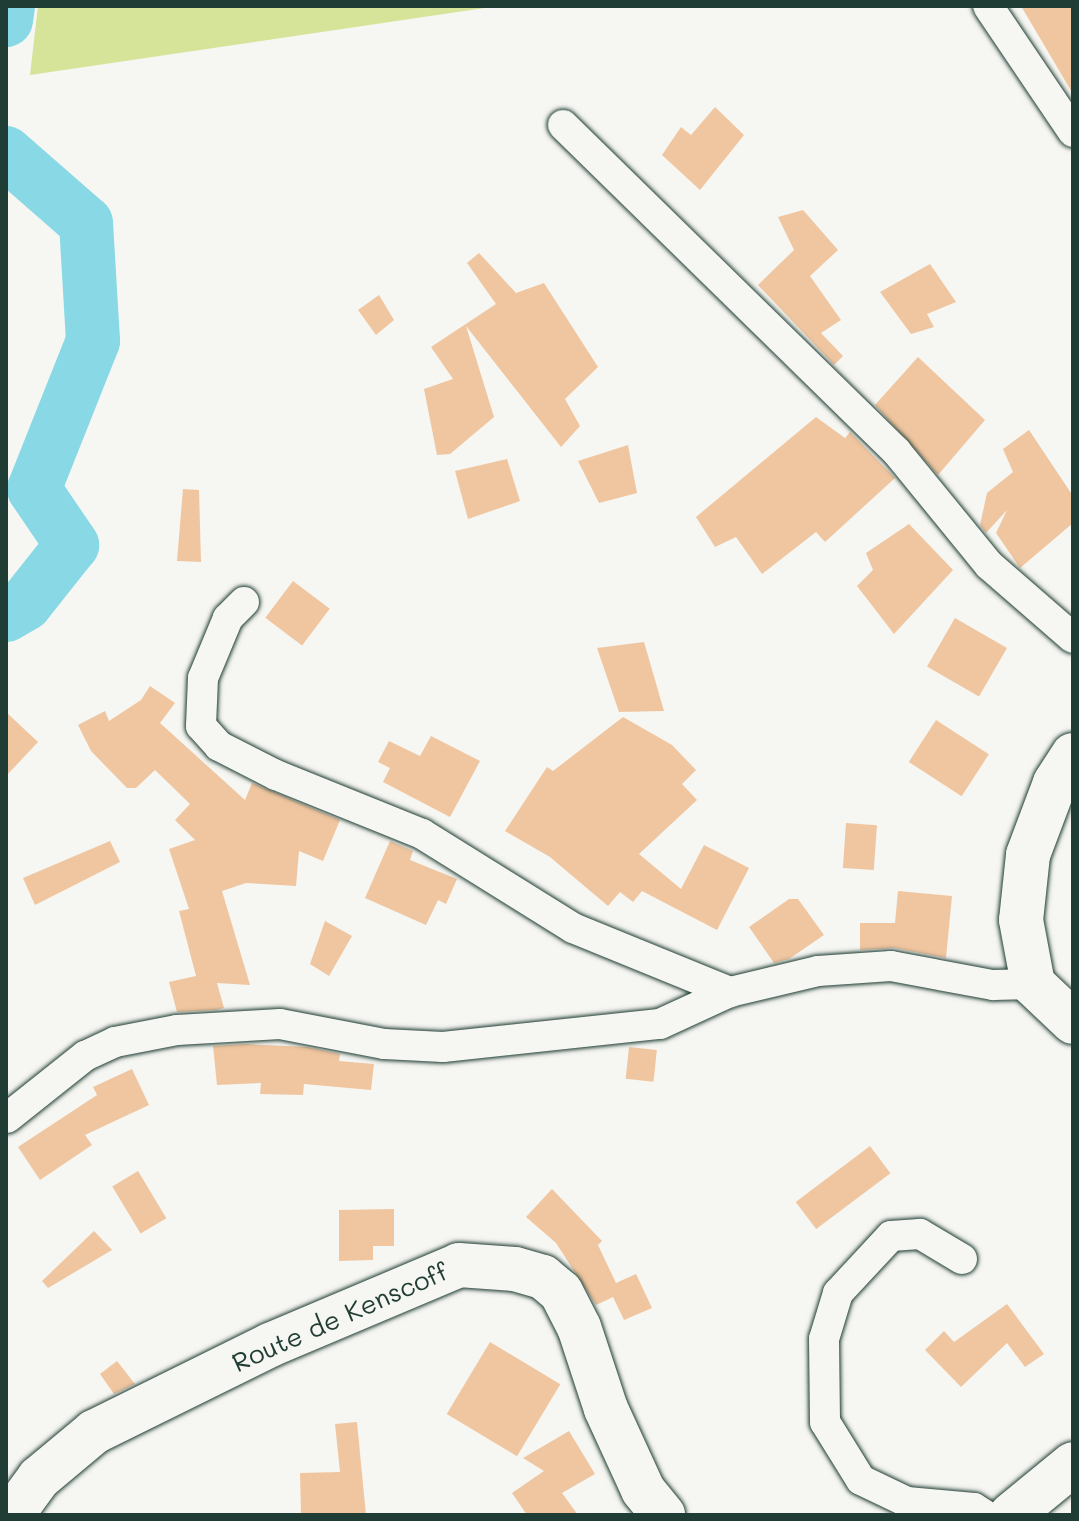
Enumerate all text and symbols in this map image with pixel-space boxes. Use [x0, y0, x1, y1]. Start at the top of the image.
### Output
street label: Route de Kenscoff [227, 1255, 453, 1379]

